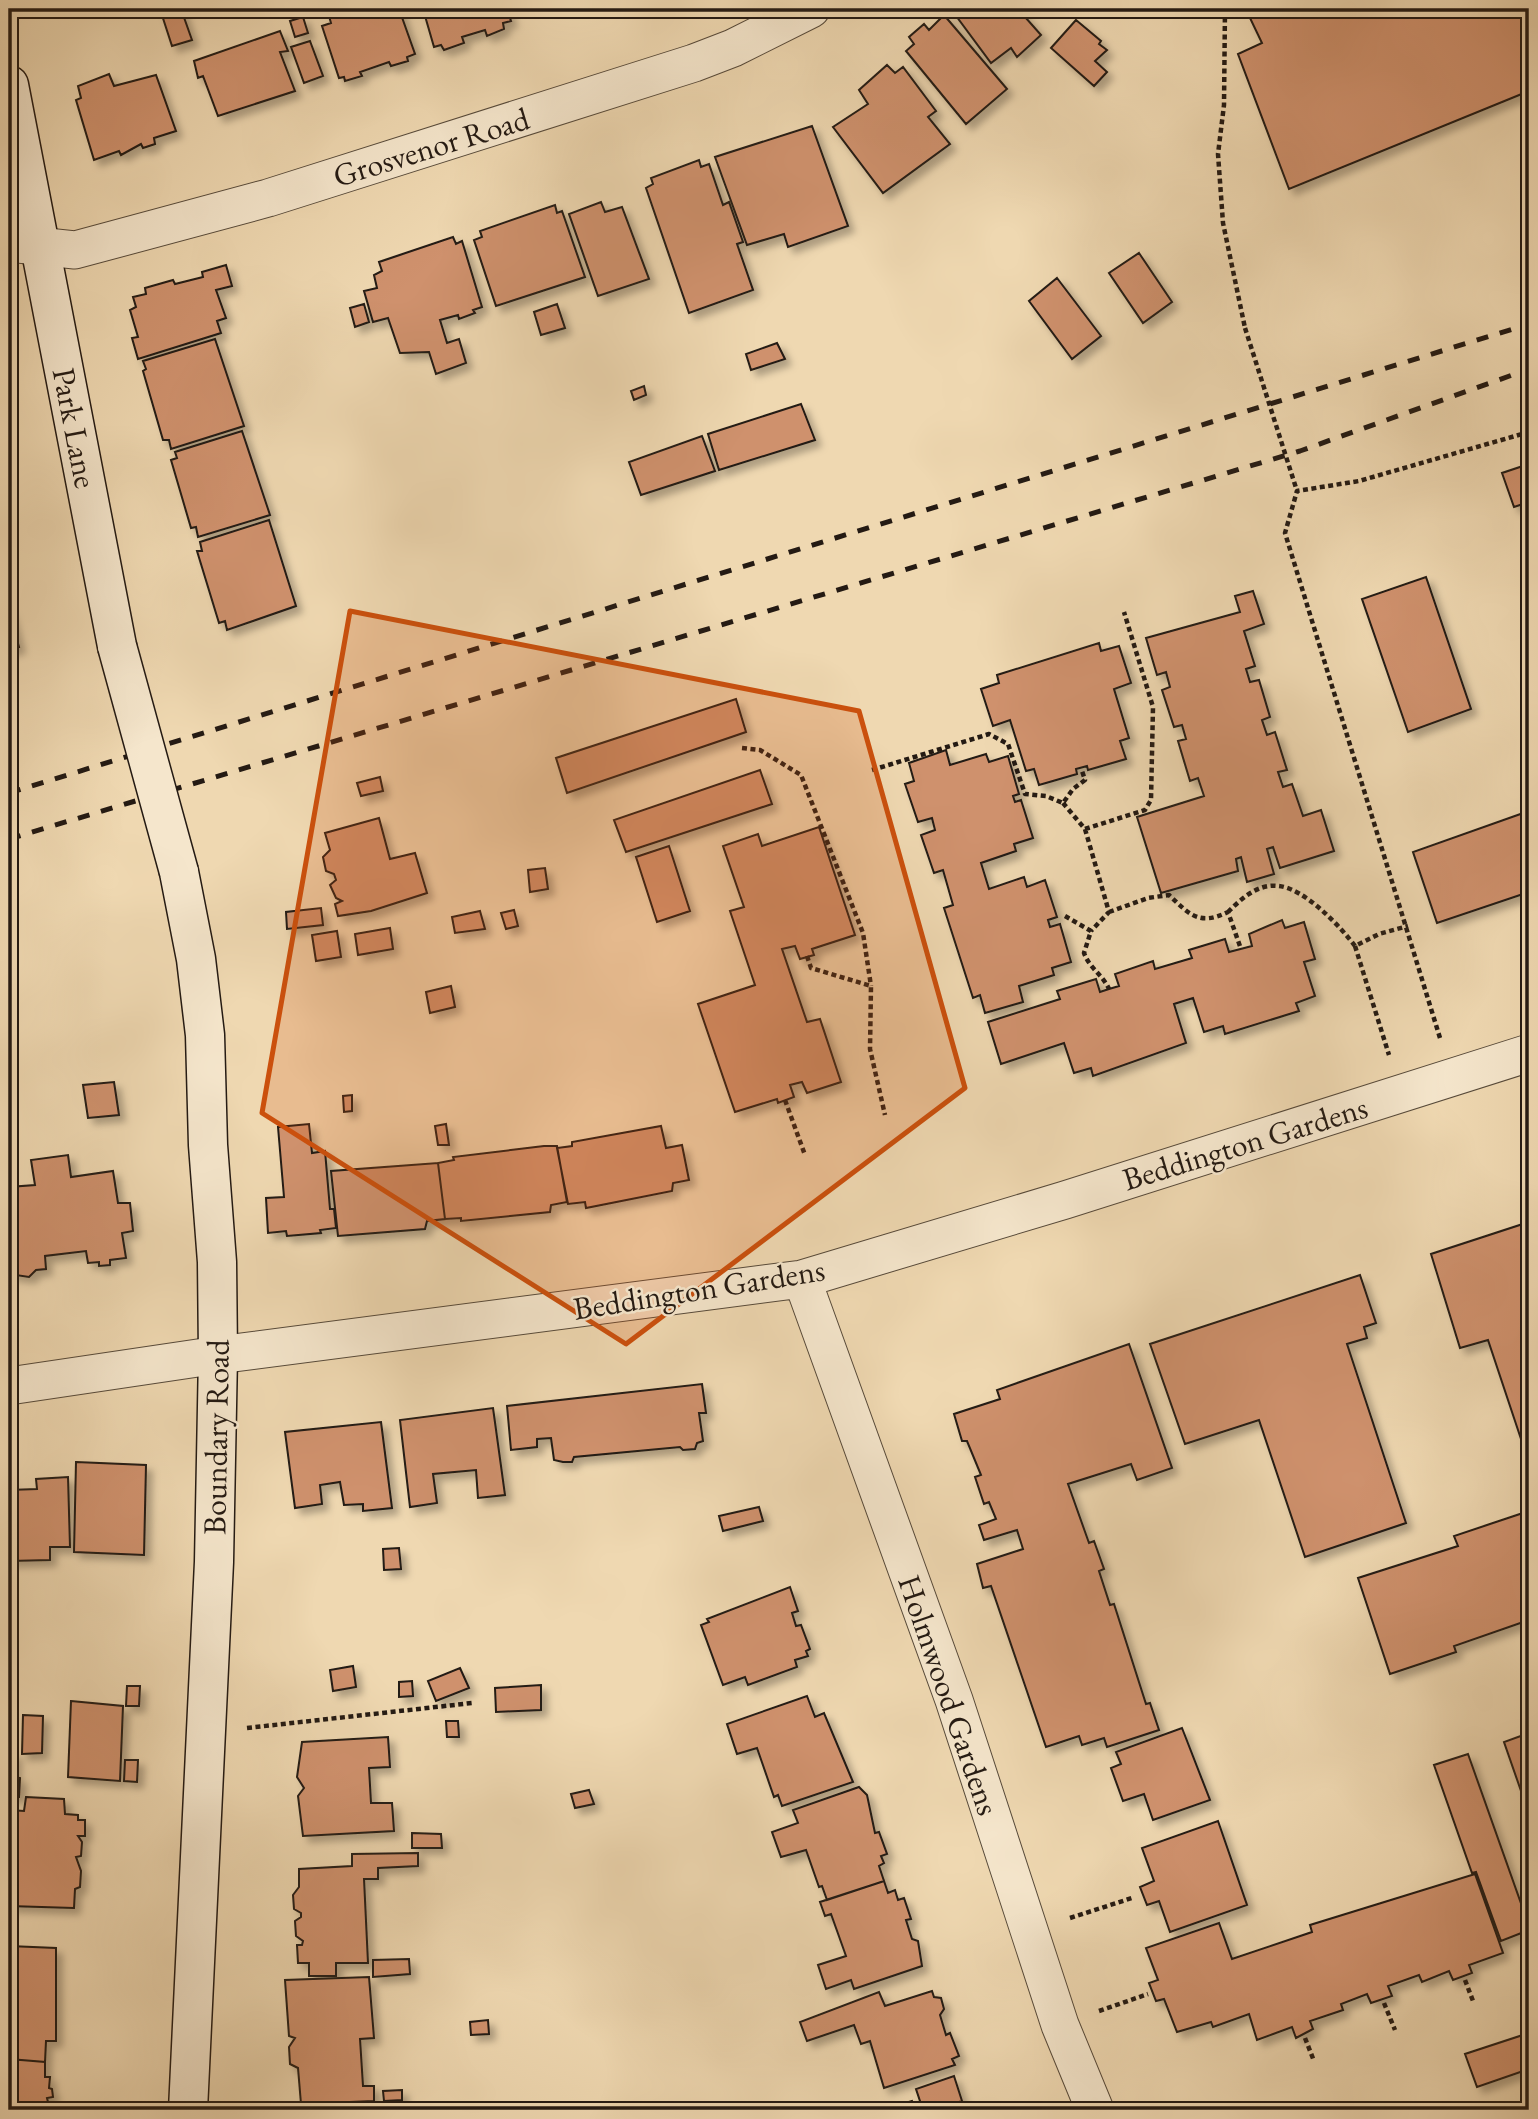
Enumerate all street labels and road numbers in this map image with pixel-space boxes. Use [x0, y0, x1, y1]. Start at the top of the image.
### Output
street label: Grosvenor Road [328, 97, 535, 197]
street label: Park Lane [43, 364, 107, 492]
street label: Beddington Gardens [1117, 1086, 1373, 1200]
street label: Beddington Gardens [570, 1248, 828, 1330]
street label: Boundary Road [193, 1338, 239, 1535]
street label: Holmwood Gardens [888, 1569, 1010, 1821]

